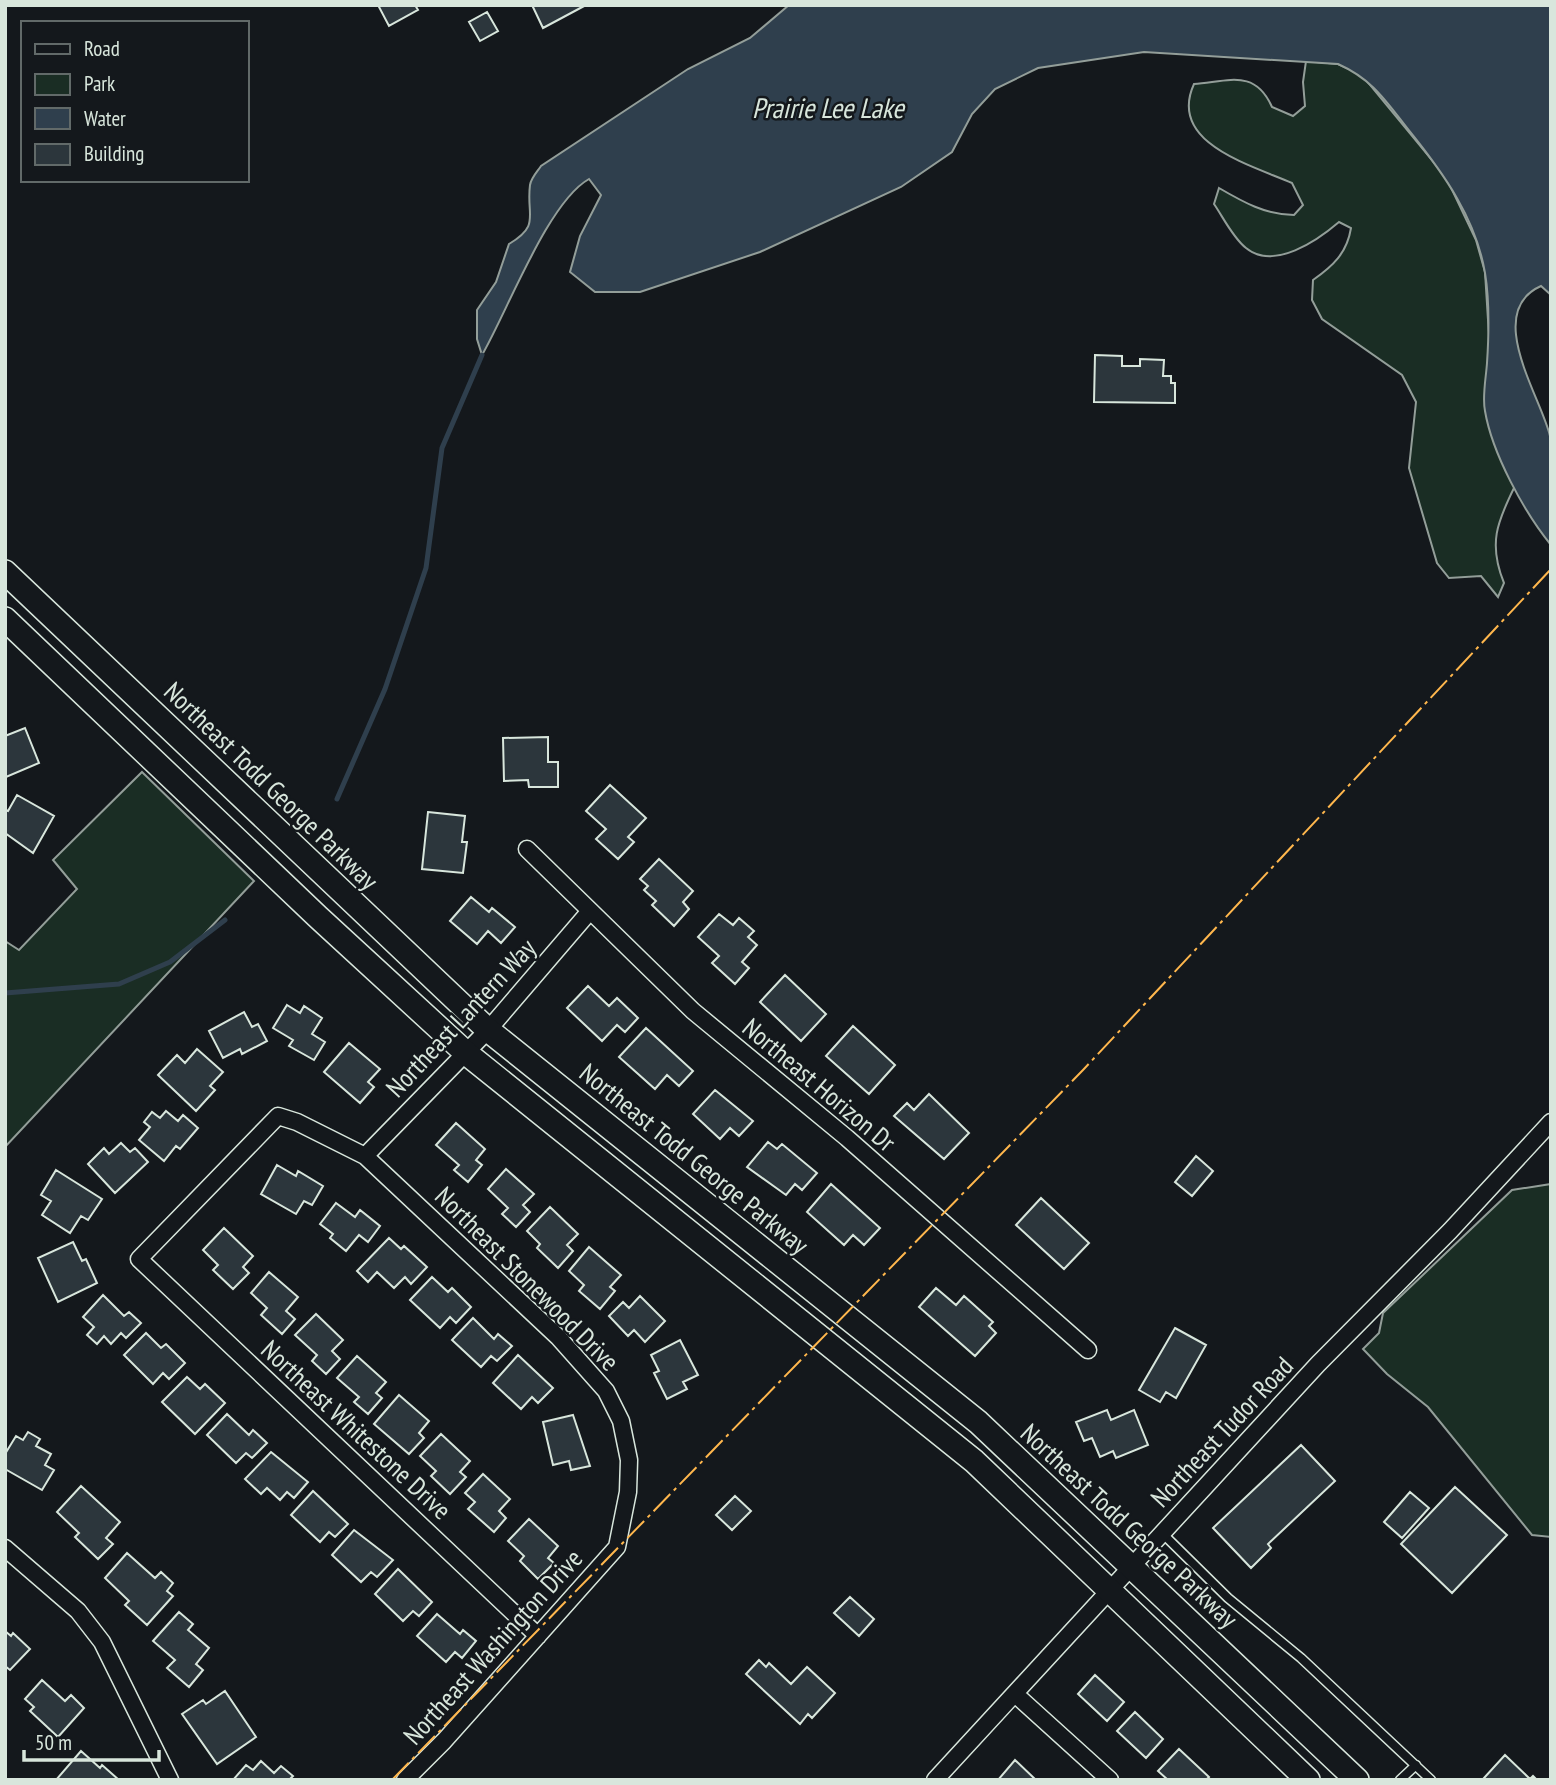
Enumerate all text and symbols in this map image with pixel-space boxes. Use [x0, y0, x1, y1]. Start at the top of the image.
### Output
legend [21, 21, 248, 182]
text: Road [84, 35, 120, 62]
text: Park [84, 70, 115, 97]
water label: Prairie Lee Lake [752, 89, 906, 126]
text: Water [84, 105, 126, 132]
text: Building [84, 140, 144, 167]
street label: Northeast Todd George Parkway [157, 675, 385, 897]
street label: Northeast Lantern Way [379, 931, 543, 1104]
street label: Northeast Horizon Dr [736, 1011, 903, 1158]
street label: Northeast Todd George Parkway [573, 1056, 816, 1261]
street label: Northeast Stonewood Drive [428, 1180, 626, 1378]
street label: Northeast Whitestone Drive [254, 1333, 458, 1526]
street label: Northeast Tudor Road [1144, 1350, 1300, 1514]
street label: Northeast Todd George Parkway [1014, 1416, 1245, 1635]
street label: Northeast Washington Drive [396, 1542, 589, 1751]
scale bar [24, 1718, 159, 1762]
text: 50 m [35, 1729, 72, 1756]

